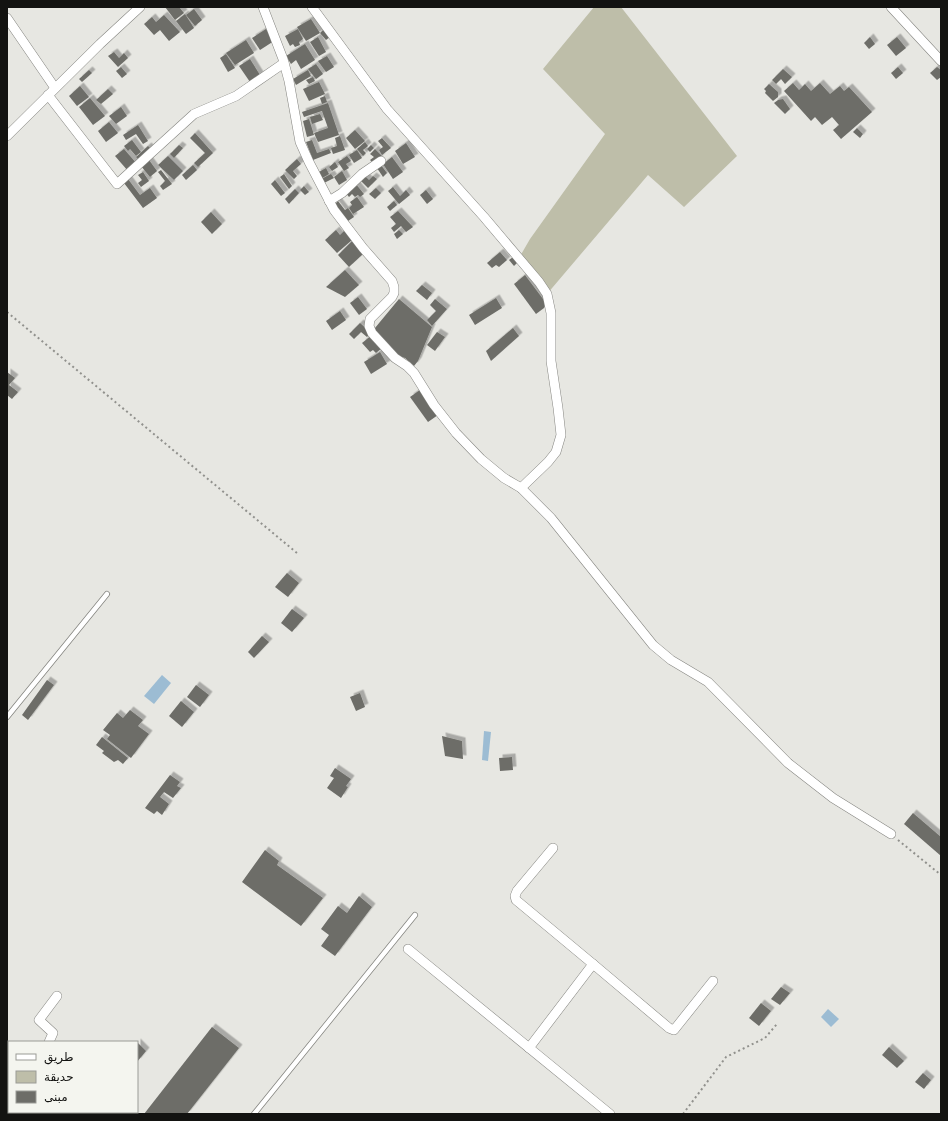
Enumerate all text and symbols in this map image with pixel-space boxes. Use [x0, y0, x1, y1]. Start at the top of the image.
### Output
legend [8, 1041, 138, 1113]
text: طريق [44, 1050, 74, 1065]
text: حديقة [44, 1070, 74, 1084]
text: مبنى [44, 1090, 68, 1104]

